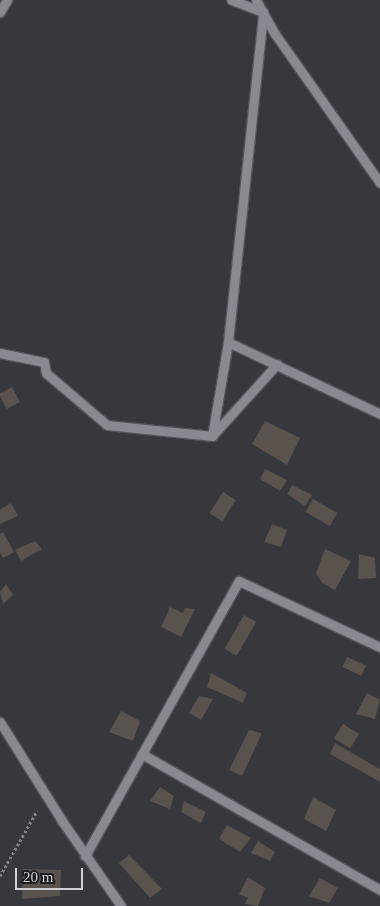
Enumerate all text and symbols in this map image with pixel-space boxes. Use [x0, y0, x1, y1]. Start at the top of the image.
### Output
scale bar [18, 858, 85, 890]
text: 20 m [23, 869, 53, 885]

